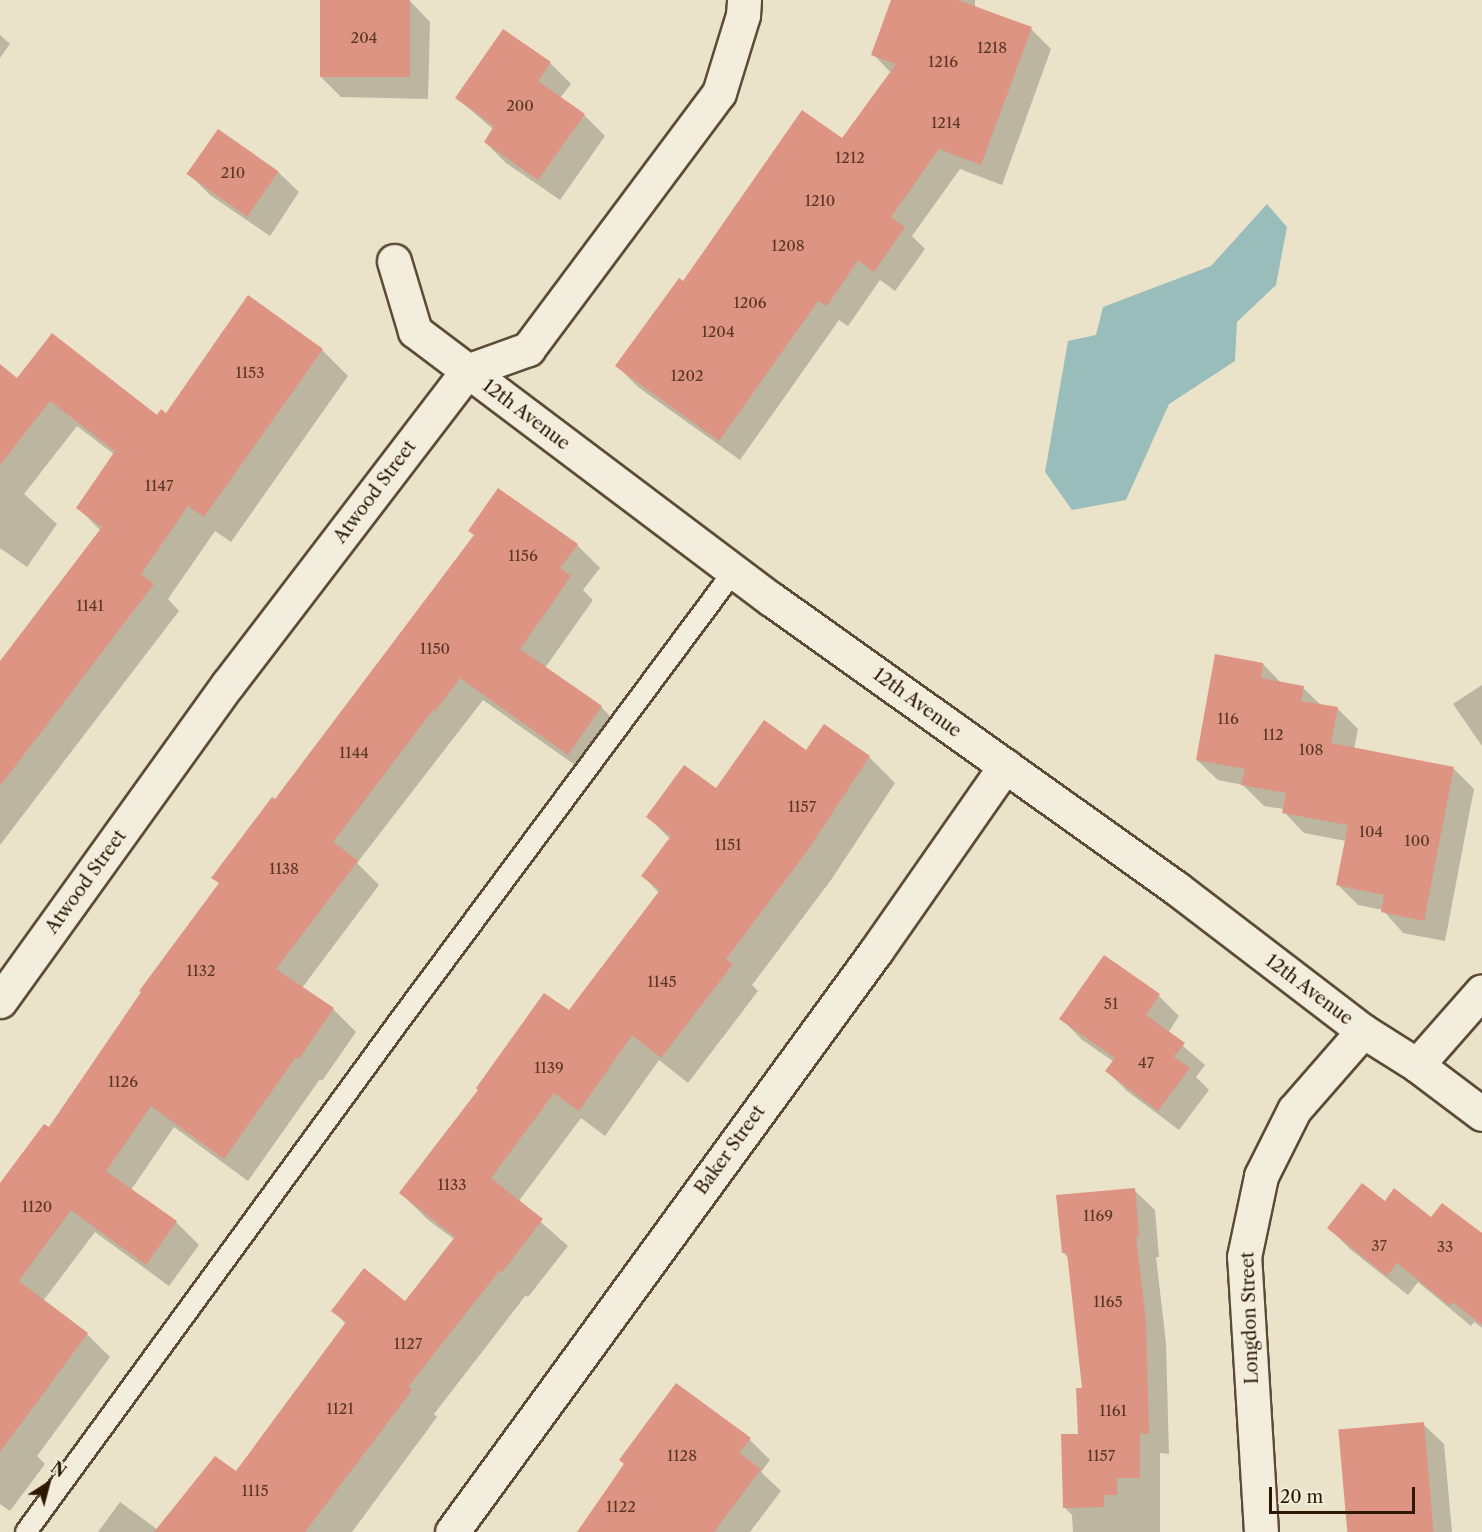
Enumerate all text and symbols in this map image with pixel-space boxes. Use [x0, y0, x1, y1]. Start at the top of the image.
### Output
house number: 204 [351, 29, 377, 47]
house number: 1218 [977, 39, 1007, 57]
house number: 1216 [928, 53, 958, 71]
house number: 200 [506, 97, 534, 115]
house number: 1214 [931, 114, 961, 132]
house number: 1212 [835, 149, 865, 167]
house number: 210 [221, 164, 245, 182]
house number: 1210 [805, 192, 835, 210]
house number: 1208 [771, 237, 805, 255]
house number: 1206 [733, 294, 767, 312]
house number: 1204 [701, 323, 735, 341]
house number: 1153 [235, 364, 265, 382]
house number: 1202 [670, 367, 704, 385]
street label: 12th Avenue [478, 375, 574, 455]
street label: Atwood Street [329, 436, 421, 548]
house number: 1147 [145, 477, 173, 495]
house number: 1156 [508, 547, 538, 565]
house number: 1141 [76, 597, 104, 615]
house number: 1150 [420, 640, 450, 658]
street label: 12th Avenue [868, 664, 966, 742]
house number: 116 [1217, 710, 1239, 728]
house number: 112 [1262, 726, 1284, 744]
house number: 108 [1299, 741, 1323, 759]
house number: 1144 [339, 744, 369, 762]
house number: 1157 [788, 798, 816, 816]
house number: 104 [1359, 823, 1383, 841]
street label: Atwood Street [41, 826, 131, 938]
house number: 100 [1404, 832, 1430, 850]
house number: 1151 [714, 836, 742, 854]
house number: 1138 [269, 860, 299, 878]
street label: 12th Avenue [1261, 950, 1357, 1030]
house number: 1132 [186, 962, 216, 980]
house number: 1145 [647, 973, 677, 991]
house number: 51 [1104, 995, 1118, 1013]
house number: 47 [1138, 1054, 1154, 1072]
house number: 1139 [534, 1059, 564, 1077]
house number: 1126 [108, 1073, 138, 1091]
street label: Baker Street [690, 1101, 770, 1199]
house number: 1133 [437, 1176, 467, 1194]
house number: 1120 [22, 1198, 52, 1216]
house number: 1169 [1083, 1207, 1113, 1225]
house number: 37 [1371, 1237, 1387, 1255]
house number: 33 [1437, 1238, 1453, 1256]
street label: Longdon Street [1237, 1251, 1263, 1385]
house number: 1165 [1093, 1293, 1123, 1311]
house number: 1127 [394, 1335, 422, 1353]
house number: 1121 [326, 1400, 354, 1418]
house number: 1161 [1099, 1402, 1127, 1420]
house number: 1128 [667, 1447, 697, 1465]
house number: 1157 [1087, 1447, 1115, 1465]
north arrow [18, 1454, 78, 1514]
text: N [47, 1457, 70, 1482]
scale bar [1272, 1475, 1418, 1513]
house number: 1115 [241, 1482, 269, 1500]
text: 20 m [1280, 1486, 1323, 1508]
house number: 1122 [606, 1498, 636, 1516]

